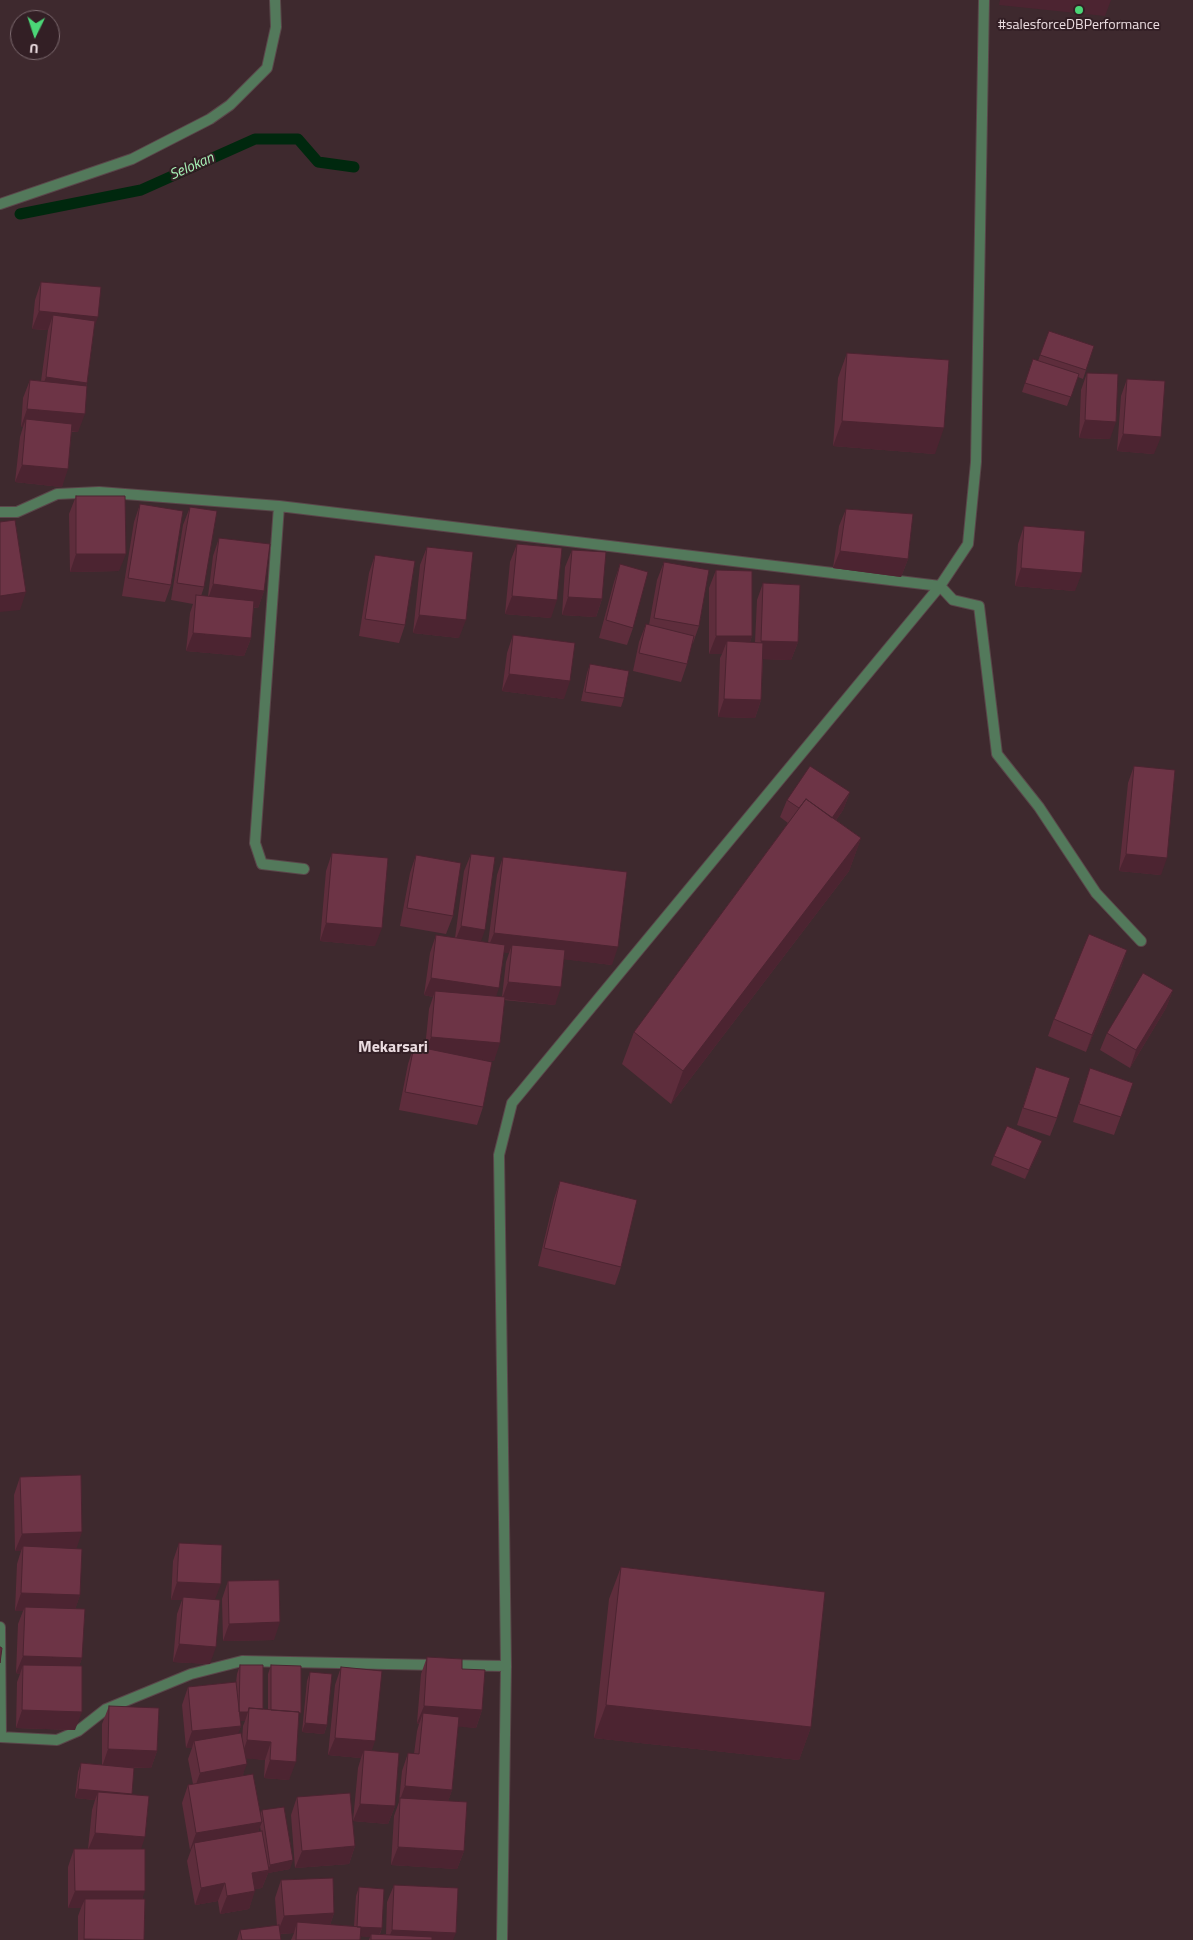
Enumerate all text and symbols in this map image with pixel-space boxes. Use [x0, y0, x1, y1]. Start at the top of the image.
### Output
marker: #salesforceDBPerformance [1073, 4, 1085, 16]
north arrow [10, 10, 60, 60]
place label: #salesforceDBPerformance [998, 18, 1160, 34]
text: U [29, 39, 39, 60]
water label: Selokan [167, 149, 217, 185]
district label: Mekarsari [358, 1038, 428, 1058]

